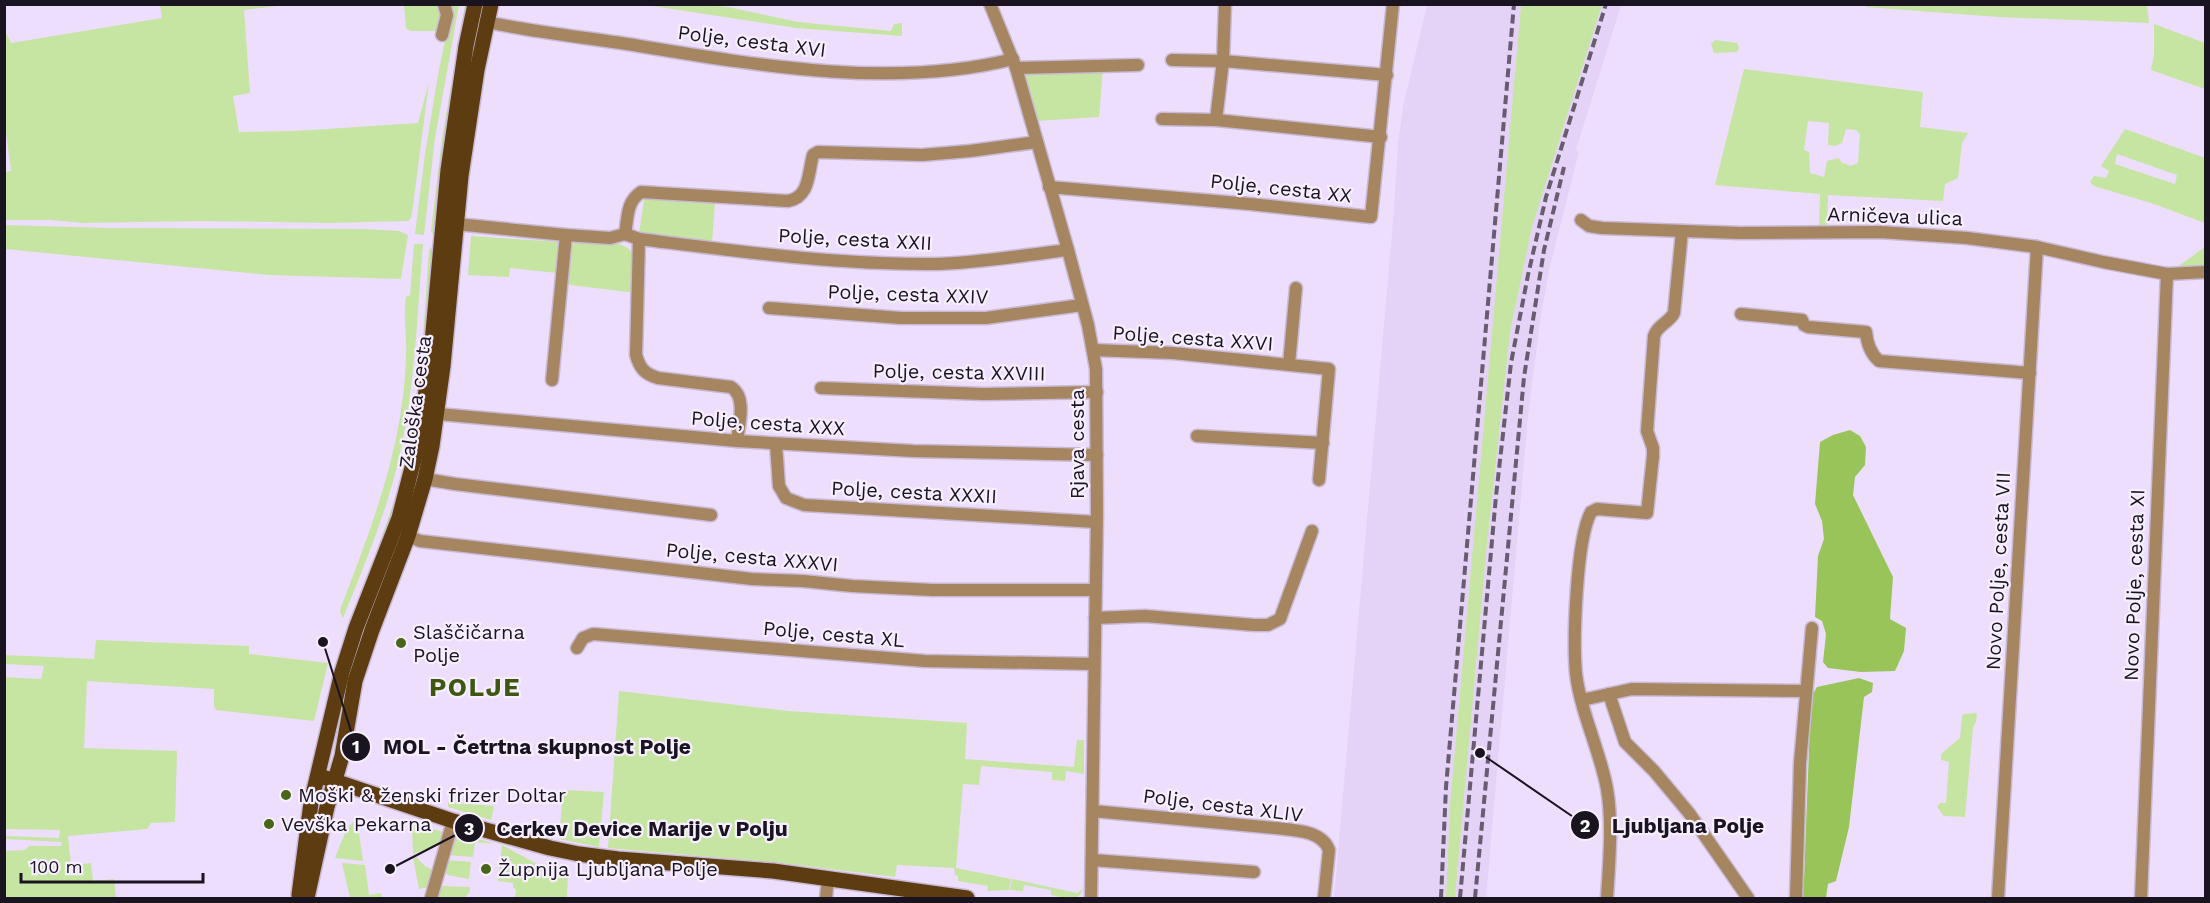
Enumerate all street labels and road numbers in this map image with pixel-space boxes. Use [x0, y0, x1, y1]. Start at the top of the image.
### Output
street label: Polje, cesta XVI [677, 20, 827, 62]
street label: Polje, cesta XX [1209, 169, 1353, 207]
street label: Arničeva ulica [1827, 202, 1963, 230]
street label: Polje, cesta XXII [777, 223, 933, 255]
street label: Polje, cesta XXIV [827, 279, 989, 309]
street label: Polje, cesta XXVI [1112, 320, 1274, 356]
street label: Zaloška cesta [394, 334, 436, 470]
street label: Polje, cesta XXVIII [872, 358, 1046, 386]
street label: Rjava cesta [1065, 389, 1089, 499]
street label: Polje, cesta XXX [690, 406, 846, 440]
street label: Novo Polje, cesta VII [1981, 471, 2015, 671]
street label: Polje, cesta XXXII [830, 476, 998, 508]
street label: Novo Polje, cesta XI [2119, 489, 2149, 681]
street label: Polje, cesta XXXVI [665, 537, 839, 577]
street label: Polje, cesta XL [762, 616, 906, 652]
street label: Polje, cesta XLIV [1142, 783, 1304, 827]

